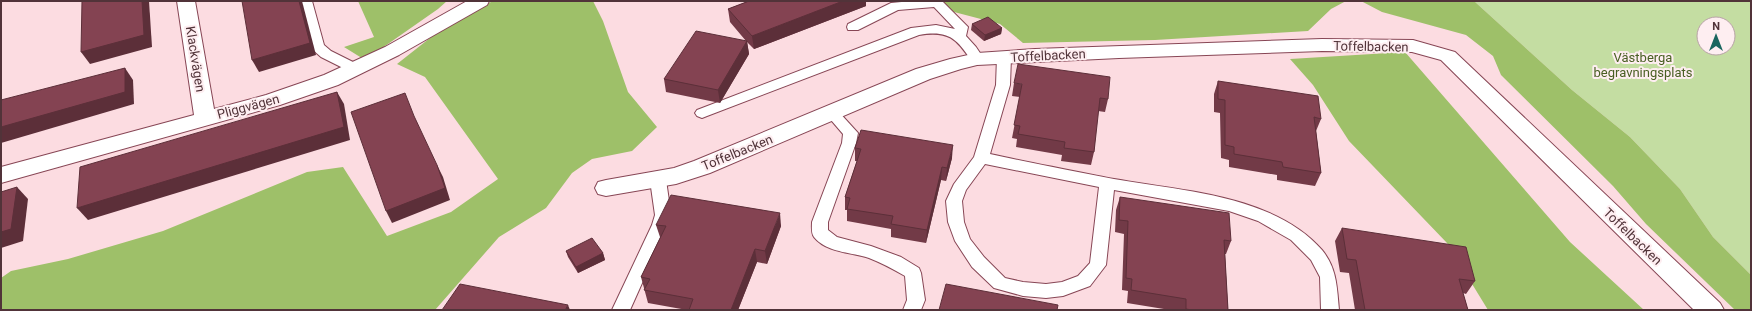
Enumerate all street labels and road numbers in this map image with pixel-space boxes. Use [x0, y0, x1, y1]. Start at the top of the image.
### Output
street label: Klackvägen [183, 25, 208, 93]
street label: Toffelbacken [1333, 38, 1409, 55]
street label: Toffelbacken [1010, 46, 1086, 65]
street label: Pliggvägen [215, 91, 281, 122]
street label: Toffelbacken [700, 131, 775, 174]
street label: Toffelbacken [1600, 205, 1665, 268]

